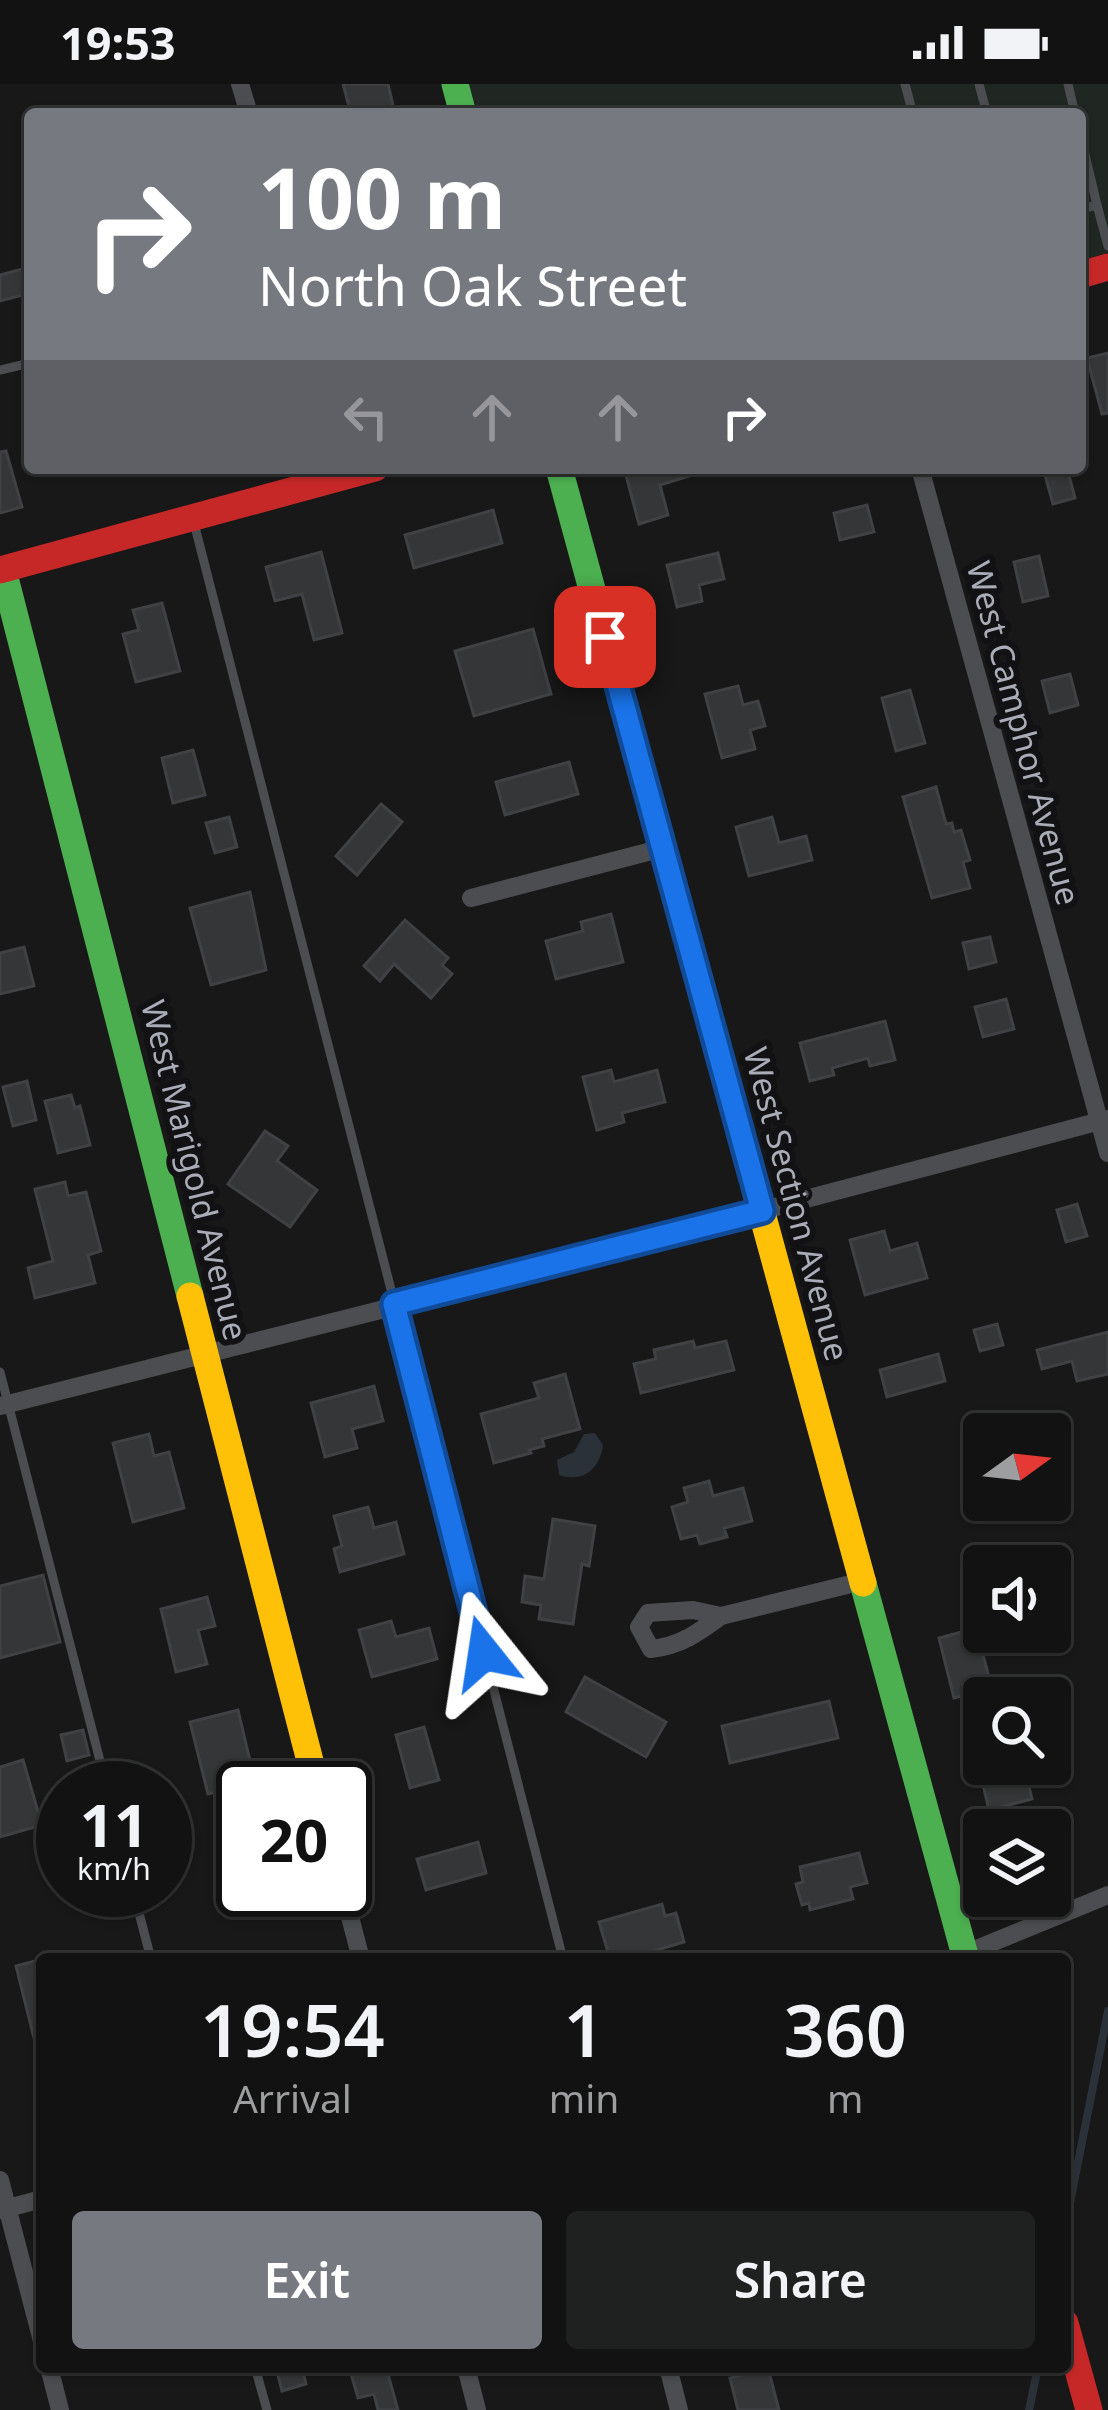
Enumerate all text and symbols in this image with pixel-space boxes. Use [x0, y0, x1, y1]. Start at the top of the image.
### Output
text: 19:53 [60, 12, 176, 73]
text: 100 m [258, 139, 506, 254]
icon: right [60, 156, 216, 312]
text: North Oak Street [258, 248, 687, 322]
icon: left [333, 384, 399, 450]
icon: ahead [459, 384, 525, 450]
icon: ahead [585, 384, 651, 450]
icon: right [711, 384, 777, 450]
street label: West Camphor Avenue [956, 556, 1092, 910]
pin [554, 586, 656, 688]
icon: arrive [572, 604, 638, 670]
street label: West Marigold Avenue [131, 995, 259, 1345]
street label: West Section Avenue [733, 1042, 861, 1366]
north arrow [963, 1413, 1071, 1521]
map controls [963, 1413, 1071, 1917]
button: sound [963, 1545, 1071, 1653]
position arrow [421, 1590, 547, 1716]
button: search [963, 1677, 1071, 1785]
speed limit sign: 20 [216, 1761, 372, 1917]
text: 11 [80, 1783, 148, 1865]
button: layers [963, 1809, 1071, 1917]
text: km/h [77, 1848, 151, 1889]
text: 19:54 [200, 1980, 385, 2078]
text: 1 [563, 1980, 605, 2078]
text: 360 [783, 1980, 907, 2078]
text: Arrival [233, 2071, 352, 2124]
text: min [549, 2071, 619, 2124]
text: m [827, 2071, 863, 2124]
button: Exit [72, 2211, 542, 2349]
button: Share [566, 2211, 1035, 2349]

